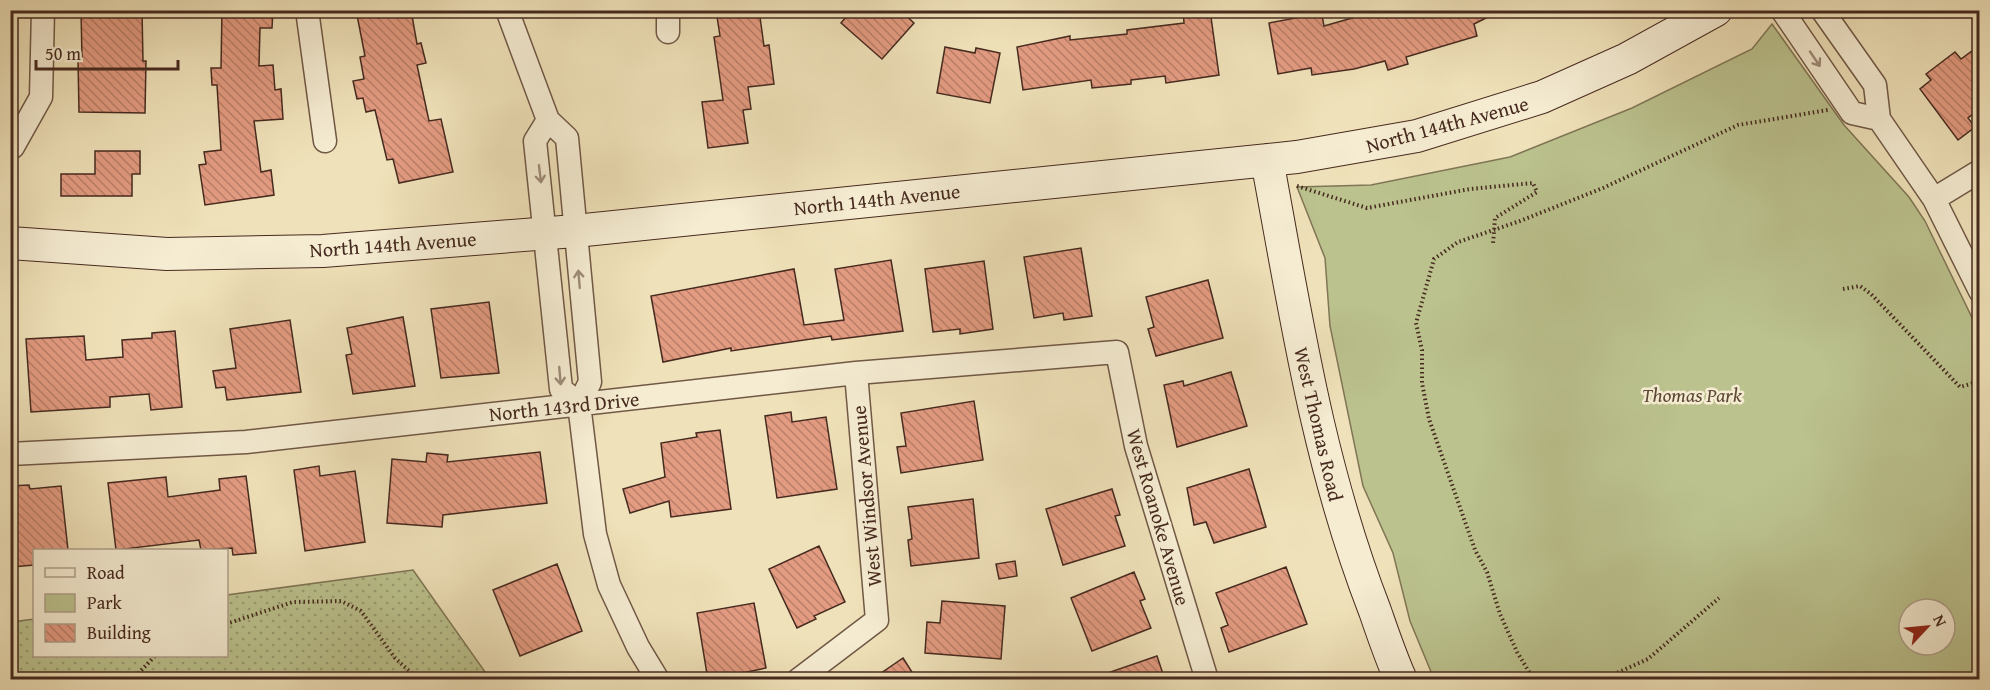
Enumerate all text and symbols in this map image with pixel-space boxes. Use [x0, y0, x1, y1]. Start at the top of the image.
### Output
scale bar [36, 33, 178, 71]
text: 50 m [45, 40, 81, 67]
one-way arrow [1809, 50, 1821, 66]
street label: North 144th Avenue [1362, 88, 1532, 160]
one-way arrow [534, 164, 545, 184]
street label: North 144th Avenue [792, 176, 962, 222]
street label: North 144th Avenue [309, 224, 477, 264]
one-way arrow [573, 269, 584, 289]
street label: West Thomas Road [1287, 344, 1351, 504]
one-way arrow [555, 365, 566, 385]
park label: Thomas Park [1642, 380, 1743, 409]
street label: North 143rd Drive [487, 384, 641, 428]
street label: West Windsor Avenue [844, 404, 888, 588]
street label: West Roanoke Avenue [1120, 425, 1198, 609]
legend [33, 549, 228, 657]
text: Road [87, 559, 125, 586]
text: Park [87, 589, 123, 616]
north arrow [1897, 597, 1957, 657]
text: N [1927, 610, 1954, 631]
text: Building [87, 619, 151, 646]

